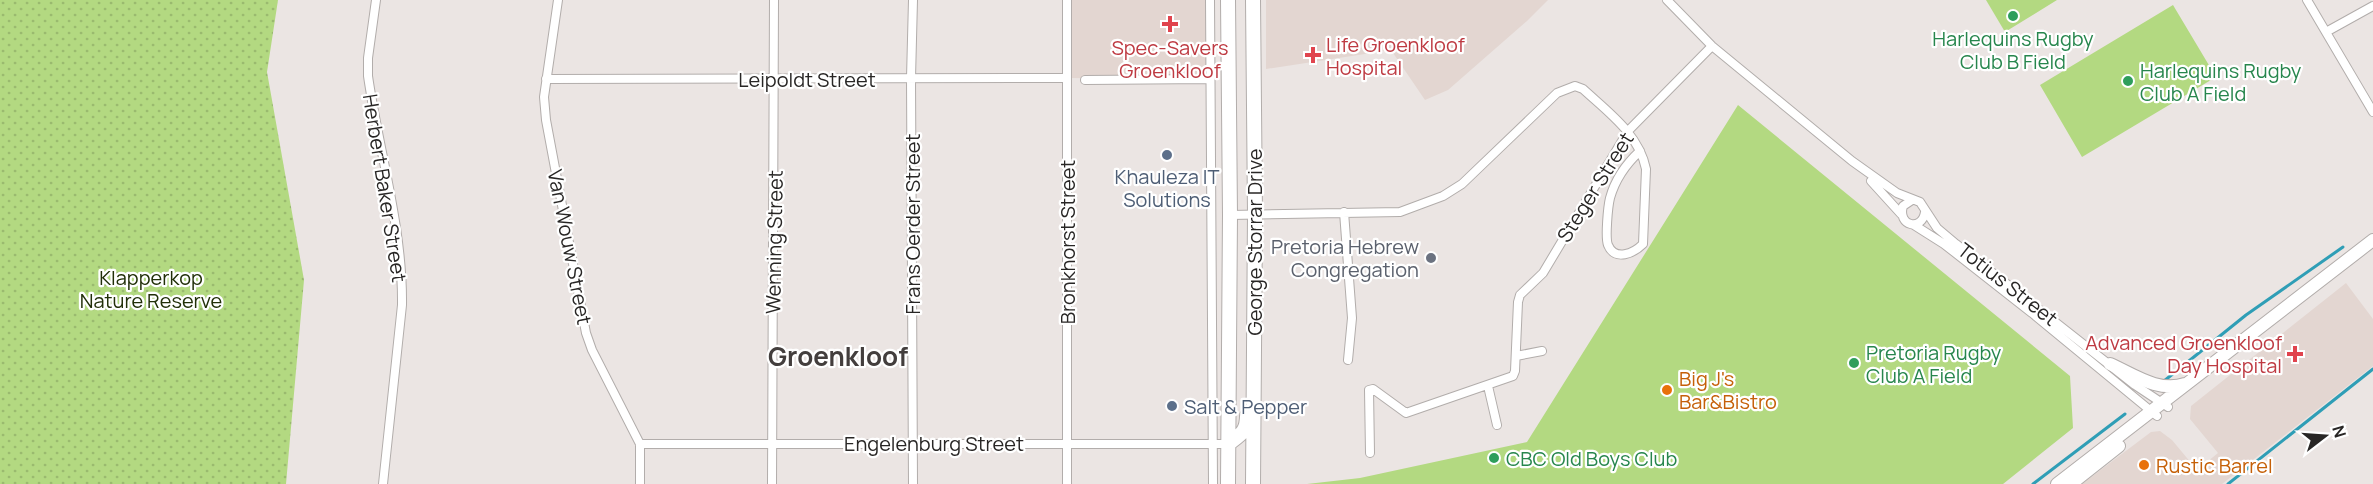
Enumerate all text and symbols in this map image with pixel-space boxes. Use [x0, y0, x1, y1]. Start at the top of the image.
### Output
marker: Harlequins Rugby Club B Field [2006, 9, 2020, 23]
marker: Spec-Savers Groenkloof [1161, 15, 1179, 33]
place label: Harlequins Rugby Club B Field [1932, 25, 2094, 75]
place label: Life Groenkloof Hospital [1326, 31, 1465, 81]
place label: Spec-Savers Groenkloof [1111, 34, 1229, 84]
marker: Life Groenkloof Hospital [1304, 46, 1322, 64]
place label: Harlequins Rugby Club A Field [2140, 57, 2302, 107]
street label: Leipoldt Street [738, 66, 876, 93]
marker: Harlequins Rugby Club A Field [2121, 74, 2135, 88]
street label: Herbert Baker Street [357, 92, 413, 284]
street label: Steger Street [1550, 127, 1640, 247]
street label: Frans Oerder Street [899, 133, 926, 315]
marker: Khauleza IT Solutions [1160, 148, 1174, 162]
street label: George Storrar Drive [1241, 149, 1268, 335]
street label: Bronkhorst Street [1054, 160, 1081, 324]
place label: Khauleza IT Solutions [1115, 163, 1219, 213]
street label: Van Wouw Street [542, 167, 598, 327]
street label: Wenning Street [759, 170, 789, 314]
place label: Pretoria Hebrew Congregation [1271, 233, 1419, 283]
street label: Totius Street [1952, 236, 2064, 332]
marker: Pretoria Hebrew Congregation [1424, 251, 1438, 265]
park label: Klapperkop Nature Reserve [80, 264, 222, 314]
place label: Advanced Groenkloof Day Hospital [2085, 329, 2282, 379]
district label: Groenkloof [768, 338, 908, 374]
place label: Pretoria Rugby Club A Field [1866, 339, 2002, 389]
marker: Advanced Groenkloof Day Hospital [2286, 345, 2304, 363]
marker: Pretoria Rugby Club A Field [1847, 356, 1861, 370]
place label: Big J's Bar&Bistro [1679, 365, 1777, 415]
marker: Big J's Bar&Bistro [1660, 383, 1674, 397]
place label: Salt & Pepper [1184, 393, 1307, 420]
marker: Salt & Pepper [1165, 399, 1179, 413]
north arrow [2295, 406, 2355, 466]
text: N [2327, 423, 2352, 440]
street label: Engelenburg Street [844, 430, 1024, 457]
place label: CBC Old Boys Club [1506, 445, 1677, 472]
marker: CBC Old Boys Club [1487, 451, 1501, 465]
place label: Rustic Barrel [2156, 452, 2273, 479]
marker: Rustic Barrel [2137, 458, 2151, 472]

